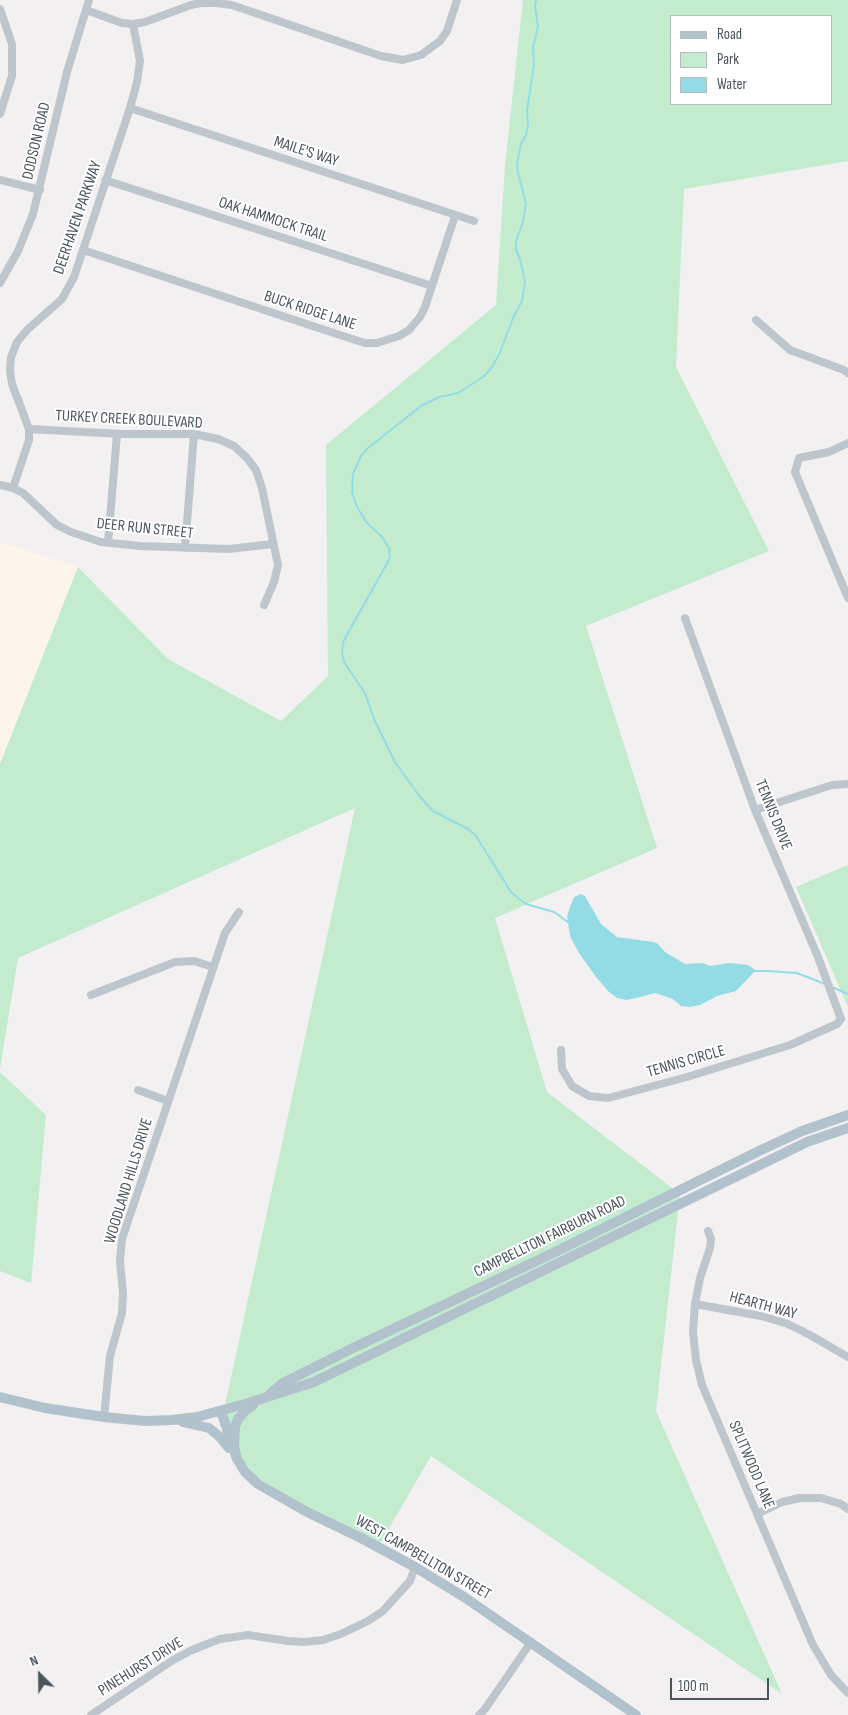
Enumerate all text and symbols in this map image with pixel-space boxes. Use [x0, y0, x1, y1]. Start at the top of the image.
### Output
legend [670, 15, 833, 105]
text: Road [717, 25, 742, 44]
text: Park [717, 50, 739, 69]
text: Water [717, 75, 747, 94]
street label: DODSON ROAD [19, 100, 55, 182]
street label: MAILE'S WAY [271, 133, 341, 171]
street label: DEERHAVEN PARKWAY [50, 159, 106, 277]
street label: OAK HAMMOCK TRAIL [216, 193, 330, 247]
street label: BUCK RIDGE LANE [261, 287, 359, 335]
street label: TURKEY CREEK BOULEVARD [55, 407, 203, 433]
street label: DEER RUN STREET [96, 514, 194, 544]
street label: TENNIS DRIVE [750, 777, 796, 853]
street label: TENNIS CIRCLE [645, 1042, 727, 1082]
street label: WOODLAND HILLS DRIVE [101, 1116, 157, 1246]
street label: CAMPBELLTON FAIRBURN ROAD [471, 1192, 629, 1282]
street label: HEARTH WAY [727, 1288, 799, 1324]
street label: SPLITWOOD LANE [724, 1418, 778, 1512]
street label: WEST CAMPBELLTON STREET [352, 1511, 494, 1605]
street label: PINEHURST DRIVE [95, 1633, 187, 1701]
north arrow [15, 1650, 65, 1700]
text: N [27, 1651, 41, 1670]
scale bar [673, 1668, 772, 1700]
text: 100 m [678, 1677, 709, 1696]

